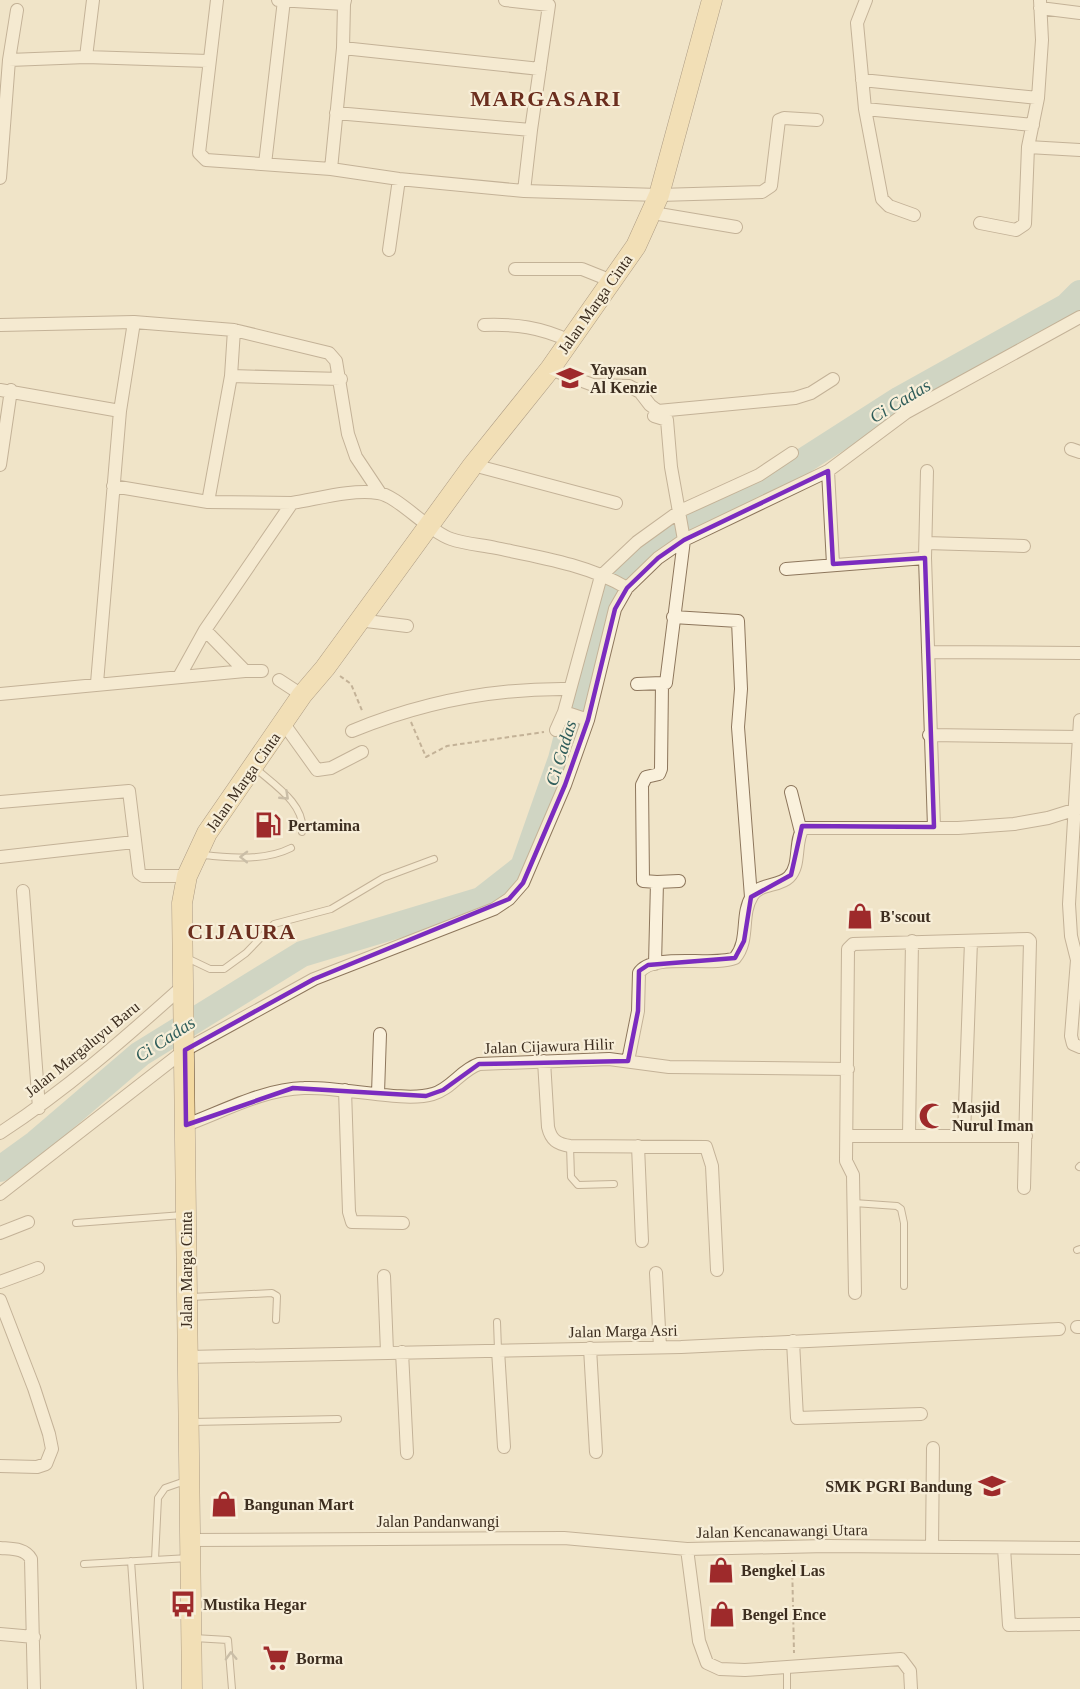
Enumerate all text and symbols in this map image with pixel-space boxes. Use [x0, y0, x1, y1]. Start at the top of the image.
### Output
district label: MARGASARI [470, 86, 622, 111]
street label: Jalan Marga Cinta [554, 251, 636, 357]
place label: Yayasan Al Kenzie [590, 361, 657, 396]
school or university icon: Yayasan Al Kenzie [555, 363, 585, 393]
water label: Ci Cadas [866, 375, 934, 427]
water label: Ci Cadas [542, 718, 580, 788]
street label: Jalan Marga Cinta [202, 729, 284, 835]
one-way arrow [279, 789, 289, 800]
fuel station icon: Pertamina [253, 810, 283, 840]
place label: Pertamina [288, 817, 360, 834]
one-way arrow [240, 851, 249, 863]
shop icon: B'scout [845, 901, 875, 931]
place label: B'scout [880, 908, 931, 925]
district label: CIJAURA [187, 919, 297, 944]
street label: Jalan Margaluyu Baru [22, 998, 143, 1101]
water label: Ci Cadas [131, 1012, 199, 1066]
street label: Jalan Cijawura Hilir [484, 1035, 615, 1058]
place label: Masjid Nurul Iman [952, 1099, 1033, 1134]
mosque icon: Masjid Nurul Iman [917, 1101, 947, 1131]
street label: Jalan Marga Cinta [178, 1211, 196, 1329]
street label: Jalan Marga Asri [568, 1322, 678, 1341]
school or university icon: SMK PGRI Bandung [977, 1471, 1007, 1501]
place label: SMK PGRI Bandung [825, 1478, 972, 1496]
shop icon: Bangunan Mart [209, 1489, 239, 1519]
place label: Bangunan Mart [244, 1496, 354, 1514]
street label: Jalan Pandanwangi [376, 1513, 500, 1531]
street label: Jalan Kencanawangi Utara [696, 1521, 868, 1542]
shop icon: Bengkel Las [706, 1555, 736, 1585]
place label: Bengkel Las [741, 1562, 825, 1580]
bus stop icon: Mustika Hegar [168, 1589, 198, 1619]
place label: Mustika Hegar [203, 1596, 307, 1614]
shop icon: Bengel Ence [707, 1599, 737, 1629]
place label: Bengel Ence [742, 1606, 826, 1624]
supermarket icon: Borma [261, 1643, 291, 1673]
place label: Borma [296, 1650, 343, 1667]
one-way arrow [224, 1651, 237, 1660]

